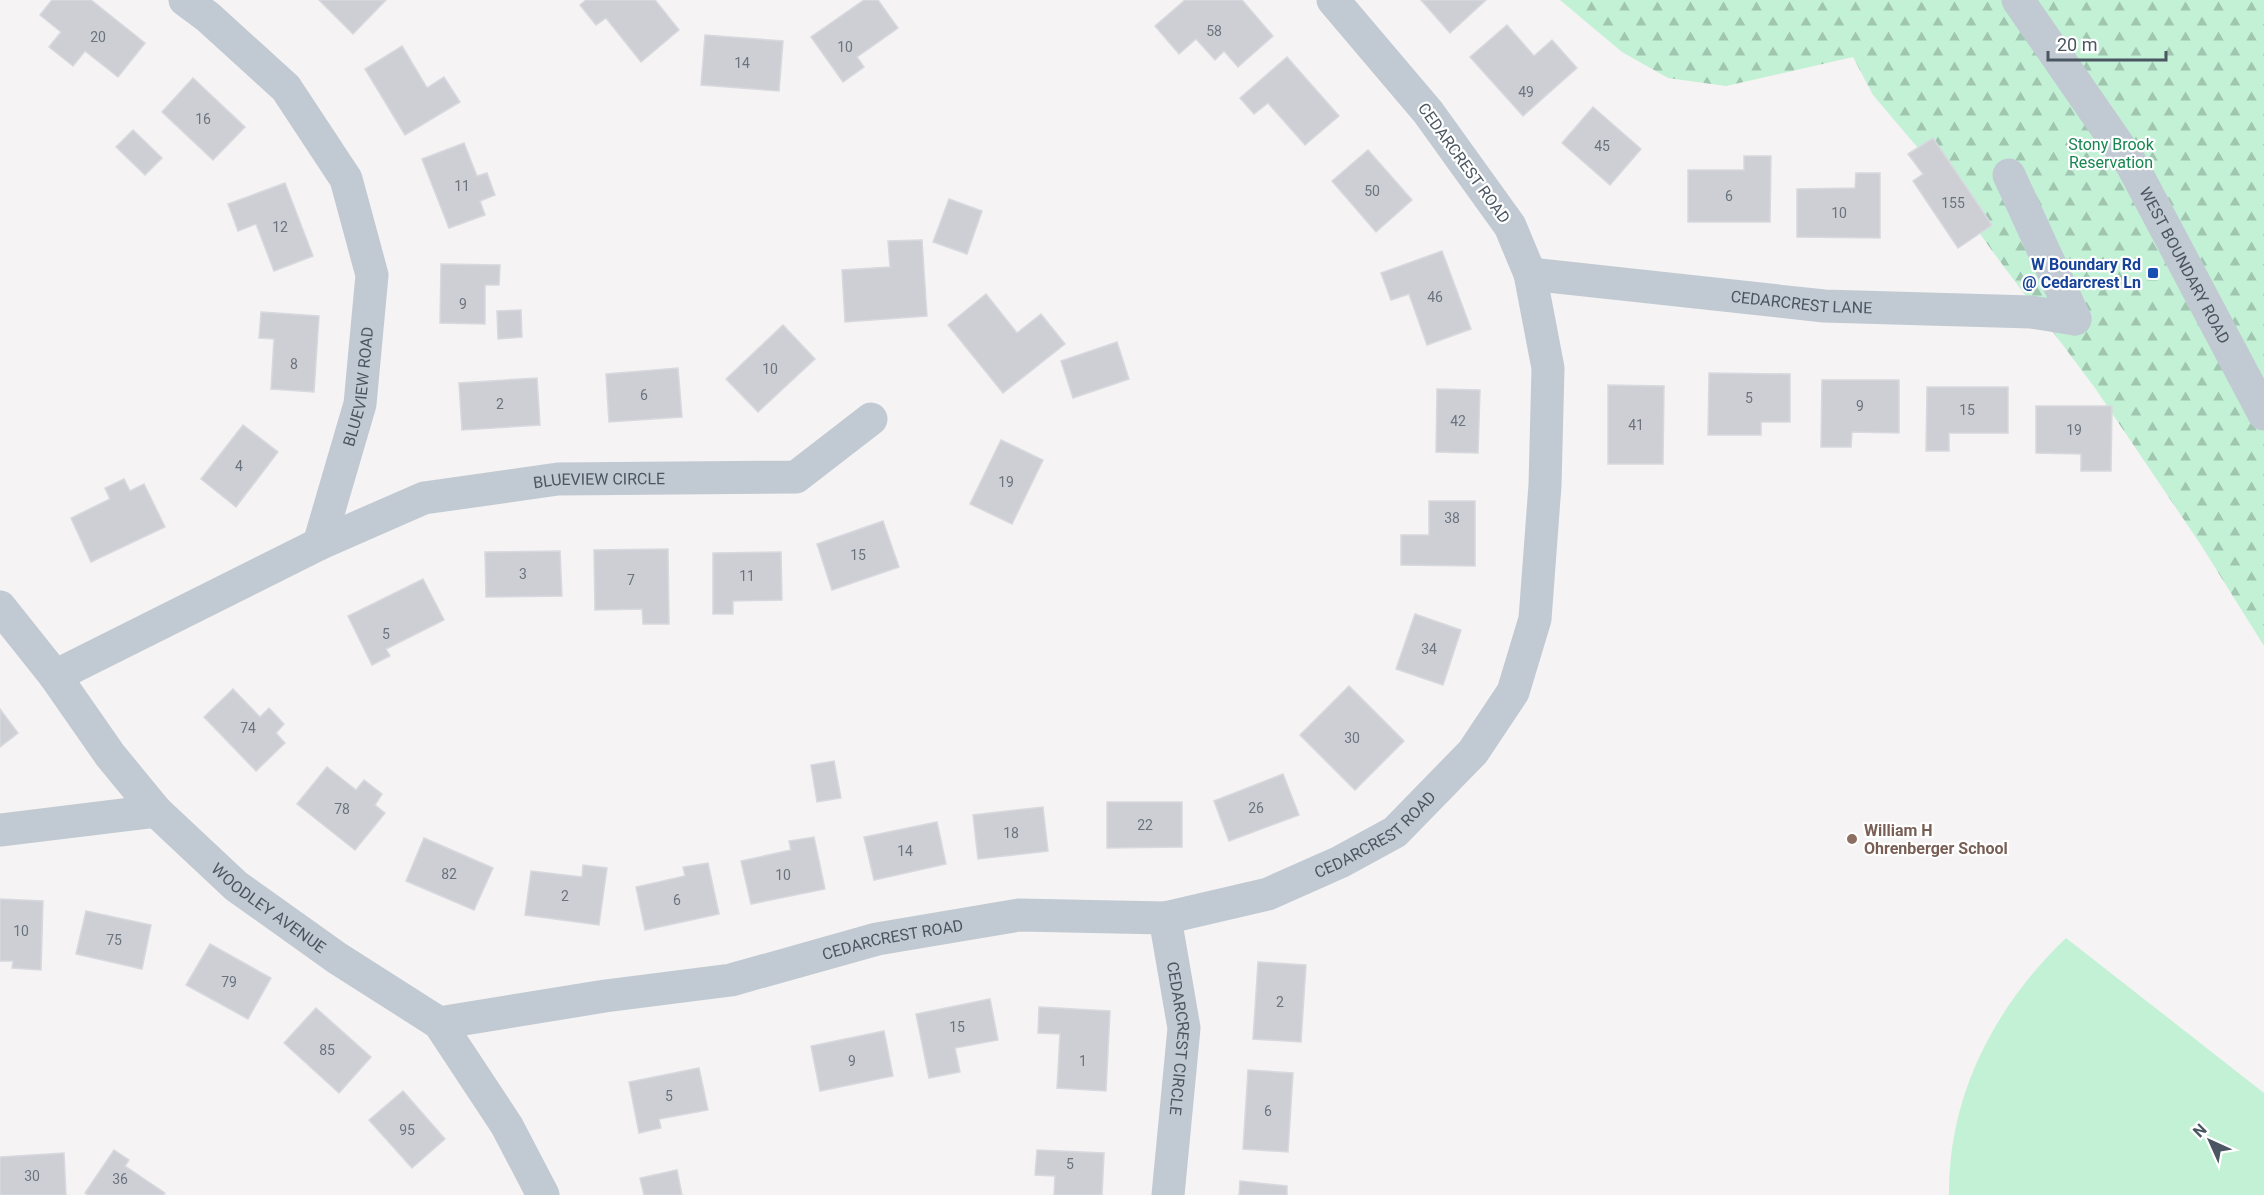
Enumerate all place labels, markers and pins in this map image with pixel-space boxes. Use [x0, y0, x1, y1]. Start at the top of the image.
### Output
place label: W Boundary Rd @ Cedarcrest Ln [2022, 255, 2141, 292]
marker: W Boundary Rd @ Cedarcrest Ln [2146, 266, 2160, 280]
place label: William H Ohrenberger School [1864, 821, 2008, 858]
marker: William H Ohrenberger School [1845, 832, 1859, 846]

